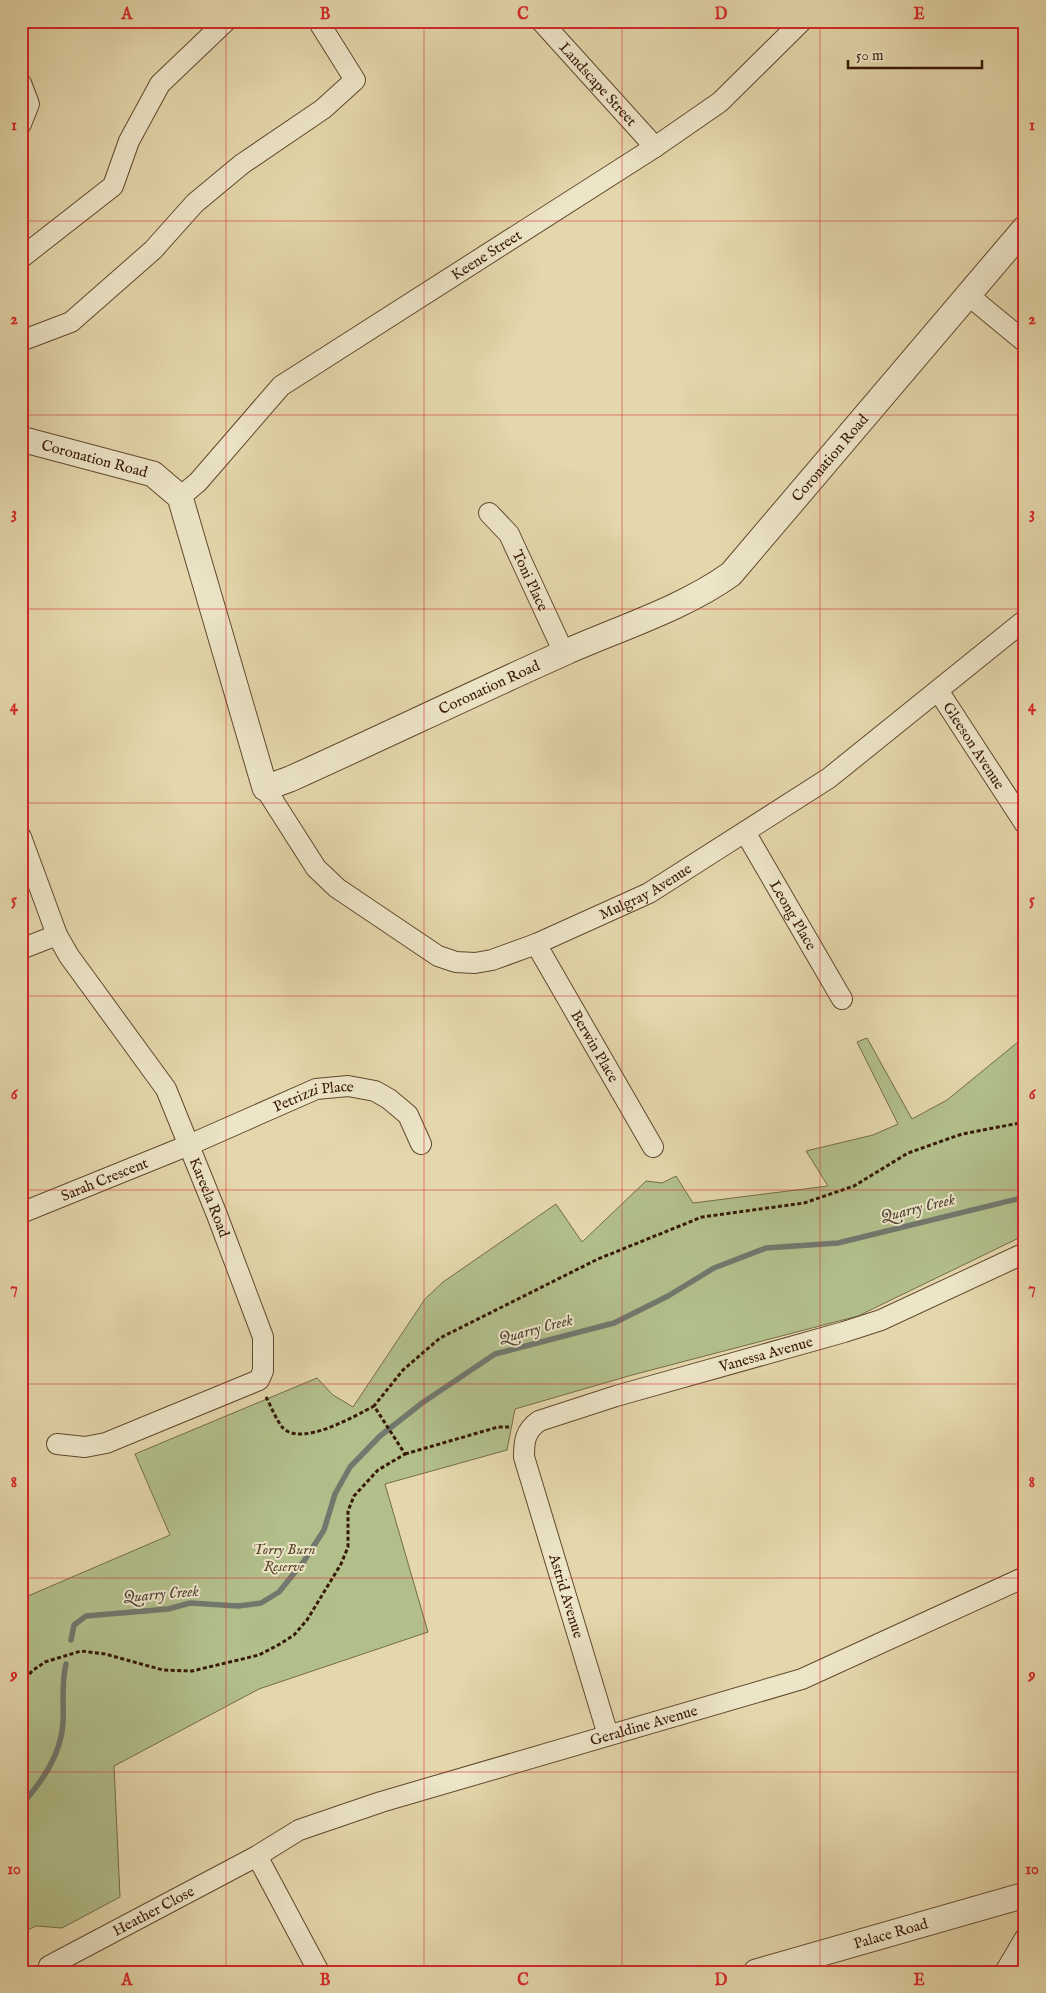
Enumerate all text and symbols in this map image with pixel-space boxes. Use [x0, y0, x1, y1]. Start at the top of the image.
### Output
text: A [121, 5, 134, 25]
text: B [320, 5, 331, 25]
text: C [517, 5, 529, 25]
text: D [715, 5, 728, 25]
text: E [913, 5, 925, 25]
street label: Landscape Street [555, 38, 641, 130]
scale bar [848, 38, 982, 70]
text: 50 m [856, 46, 884, 65]
text: 1 [11, 116, 17, 136]
text: 1 [1029, 116, 1035, 136]
street label: Keene Street [447, 225, 525, 284]
text: 2 [10, 310, 18, 330]
text: 2 [1028, 310, 1036, 330]
street label: Coronation Road [787, 409, 873, 506]
street label: Coronation Road [39, 435, 151, 482]
text: 3 [11, 504, 17, 524]
text: 3 [1029, 504, 1035, 524]
street label: Toni Place [508, 547, 553, 614]
street label: Coronation Road [435, 655, 543, 719]
text: 4 [10, 697, 19, 717]
text: 4 [1028, 697, 1037, 717]
street label: Gleeson Avenue [939, 698, 1009, 793]
street label: Mulgray Avenue [596, 859, 695, 924]
street label: Leong Place [765, 877, 821, 953]
text: 5 [11, 891, 17, 911]
text: 5 [1029, 891, 1035, 911]
street label: Berwin Place [567, 1007, 623, 1086]
street label: Petrizzi Place [270, 1076, 355, 1116]
text: 6 [11, 1085, 19, 1105]
text: 6 [1029, 1085, 1037, 1105]
street label: Sarah Crescent [58, 1153, 151, 1205]
street label: Kareela Road [185, 1155, 234, 1241]
water label: Quarry Creek [879, 1190, 958, 1228]
text: 7 [10, 1279, 18, 1299]
text: 7 [1028, 1279, 1036, 1299]
water label: Quarry Creek [497, 1310, 576, 1350]
street label: Vanessa Avenue [716, 1332, 815, 1376]
text: 8 [11, 1473, 17, 1493]
text: 8 [1029, 1473, 1035, 1493]
park label: Torry Burn Reserve [253, 1540, 315, 1576]
street label: Astrid Avenue [544, 1551, 588, 1641]
water label: Quarry Creek [122, 1582, 200, 1608]
text: 9 [10, 1666, 18, 1686]
text: 9 [1028, 1666, 1036, 1686]
street label: Geraldine Avenue [588, 1701, 700, 1750]
text: 10 [7, 1860, 21, 1880]
text: 10 [1025, 1860, 1039, 1880]
street label: Heather Close [109, 1881, 198, 1940]
street label: Palace Road [851, 1914, 931, 1953]
text: A [121, 1971, 134, 1991]
text: B [320, 1971, 331, 1991]
text: C [517, 1971, 529, 1991]
text: D [715, 1971, 728, 1991]
text: E [913, 1971, 925, 1991]

